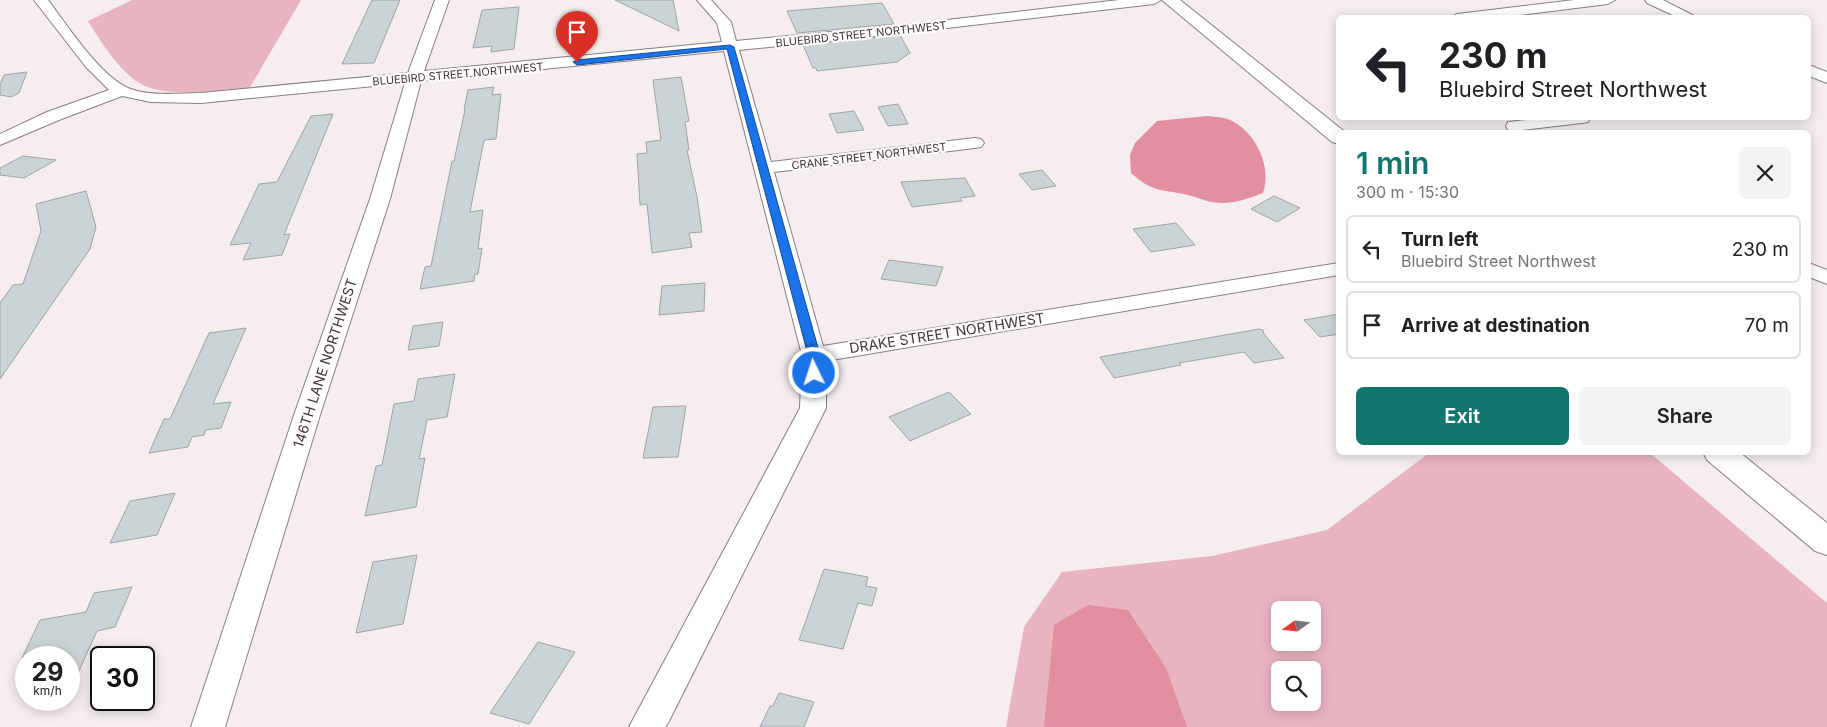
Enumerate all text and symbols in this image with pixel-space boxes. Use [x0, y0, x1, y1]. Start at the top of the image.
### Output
pin [556, 11, 598, 62]
icon: arrive [563, 18, 591, 46]
street label: BLUEBIRD STREET NORTHWEST [775, 18, 947, 50]
text: 230 m [1439, 34, 1547, 76]
icon: left [1356, 35, 1421, 100]
street label: BLUEBIRD STREET NORTHWEST [372, 60, 544, 88]
text: Bluebird Street Northwest [1439, 76, 1707, 102]
street label: CRANE STREET NORTHWEST [791, 140, 947, 172]
text: 1 min [1356, 145, 1429, 181]
button: close [1739, 147, 1791, 199]
text: 300 m · 15:30 [1356, 182, 1459, 202]
text: Turn left [1401, 228, 1479, 251]
icon: left [1358, 235, 1386, 263]
text: 230 m [1732, 238, 1789, 261]
text: Bluebird Street Northwest [1401, 251, 1596, 271]
street label: 146TH LANE NORTHWEST [289, 276, 360, 450]
street label: DRAKE STREET NORTHWEST [848, 309, 1046, 356]
icon: arrive [1358, 311, 1386, 339]
text: Arrive at destination [1401, 314, 1590, 337]
text: 70 m [1745, 314, 1789, 337]
position arrow [787, 346, 839, 398]
button: Exit [1356, 387, 1569, 445]
button: Share [1579, 387, 1791, 445]
north arrow [1271, 601, 1321, 651]
map controls [1271, 601, 1321, 711]
speed limit sign: 30 [90, 646, 155, 711]
text: 29 [32, 657, 63, 687]
button: search [1271, 661, 1321, 711]
text: km/h [33, 683, 62, 698]

